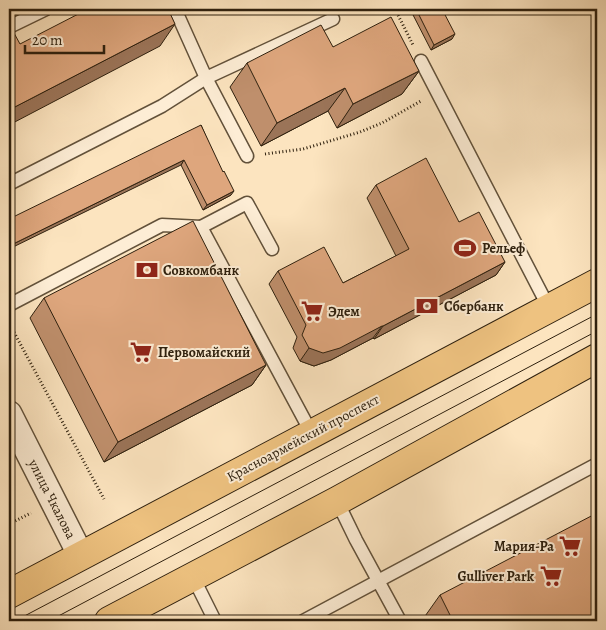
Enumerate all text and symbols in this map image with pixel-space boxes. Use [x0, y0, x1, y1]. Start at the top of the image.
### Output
scale bar [25, 22, 104, 54]
text: 20 m [32, 30, 63, 50]
sports icon: Рельеф [452, 235, 478, 261]
place label: Рельеф [482, 239, 525, 258]
bank icon: Совкомбанк [134, 257, 160, 283]
place label: Совкомбанк [163, 261, 239, 280]
bank icon: Сбербанк [414, 293, 440, 319]
place label: Сбербанк [444, 297, 504, 316]
supermarket icon: Эдем [299, 298, 325, 324]
place label: Эдем [328, 302, 360, 321]
supermarket icon: Первомайский [128, 339, 154, 365]
place label: Первомайский [158, 343, 250, 362]
street label: Красноармейский проспект [223, 390, 383, 486]
street label: улица Чкалова [23, 455, 81, 543]
supermarket icon: Мария-Ра [557, 533, 583, 559]
place label: Мария-Ра [494, 537, 554, 556]
supermarket icon: Gulliver Park [538, 563, 564, 589]
place label: Gulliver Park [458, 567, 535, 586]

